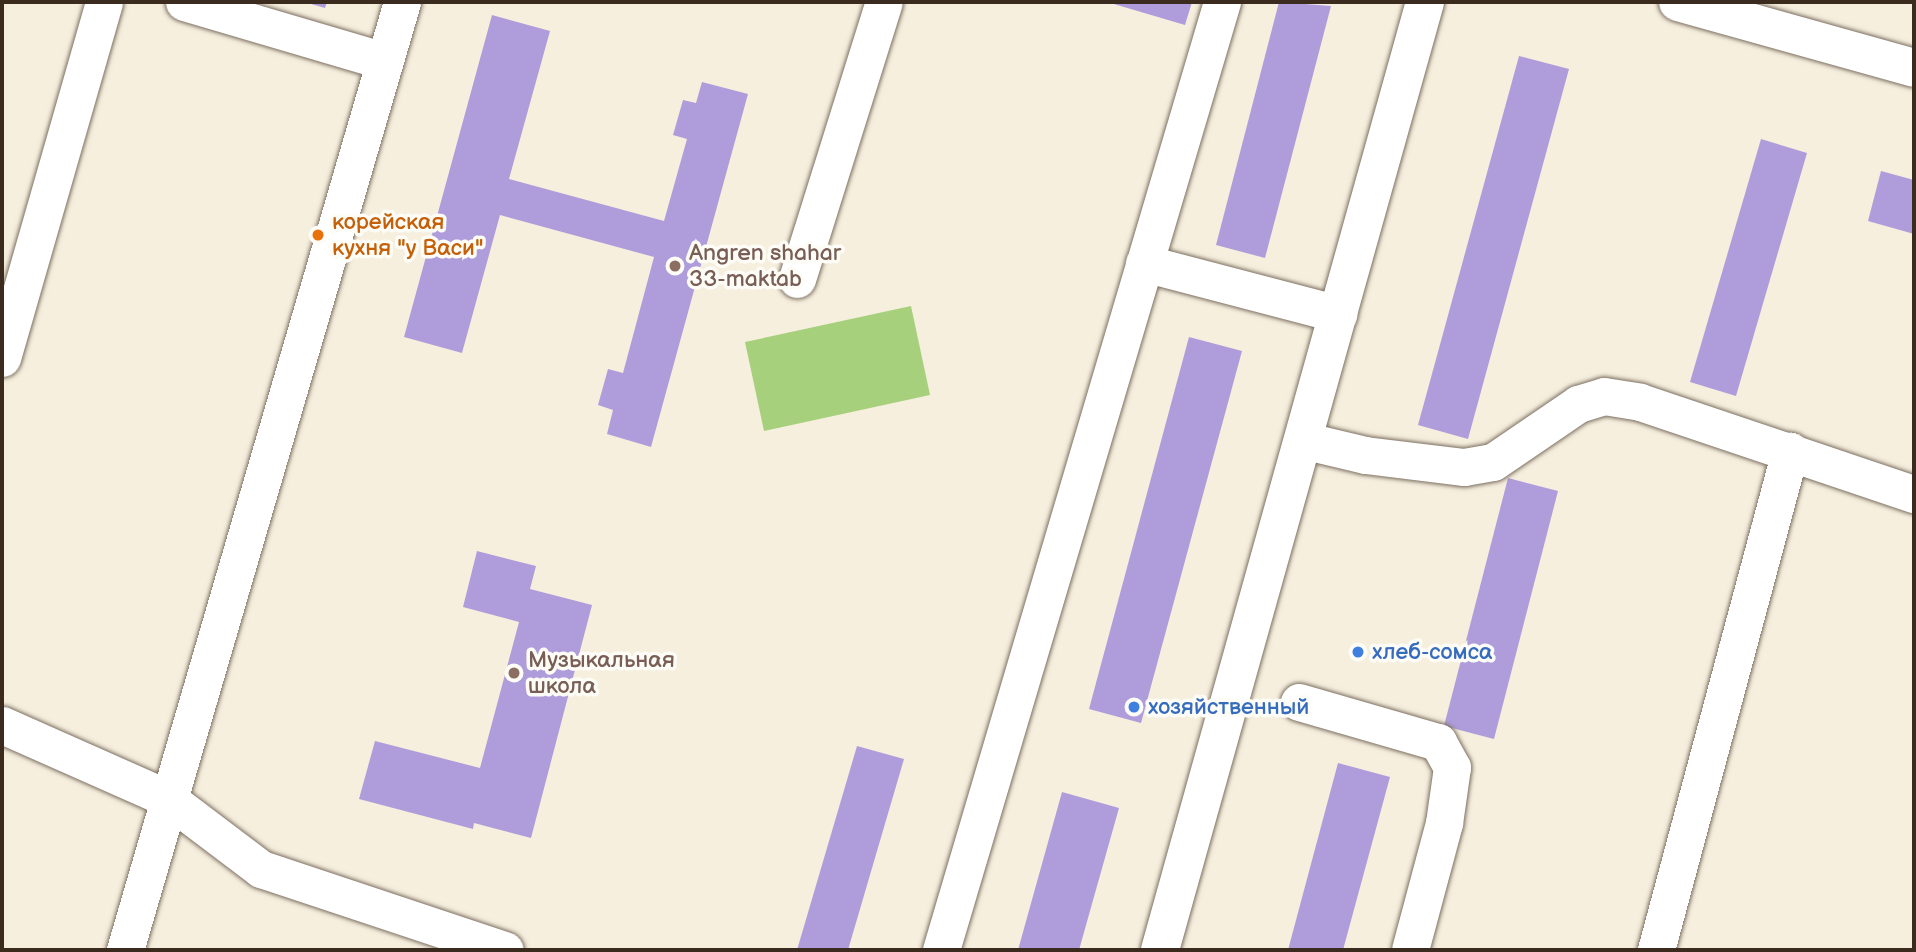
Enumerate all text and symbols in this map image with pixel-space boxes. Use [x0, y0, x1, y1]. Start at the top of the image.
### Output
place label: корейская кухня "у Васи" [332, 208, 484, 262]
marker: корейская кухня "у Васи" [310, 227, 326, 243]
place label: Angren shahar 33-maktab [689, 239, 841, 293]
marker: Angren shahar 33-maktab [667, 258, 683, 274]
place label: хлеб-сомса [1372, 638, 1493, 666]
marker: хлеб-сомса [1350, 644, 1366, 660]
place label: Музыкальная школа [528, 646, 675, 700]
marker: Музыкальная школа [506, 665, 522, 681]
place label: хозяйственный [1148, 693, 1309, 721]
marker: хозяйственный [1126, 699, 1142, 715]

